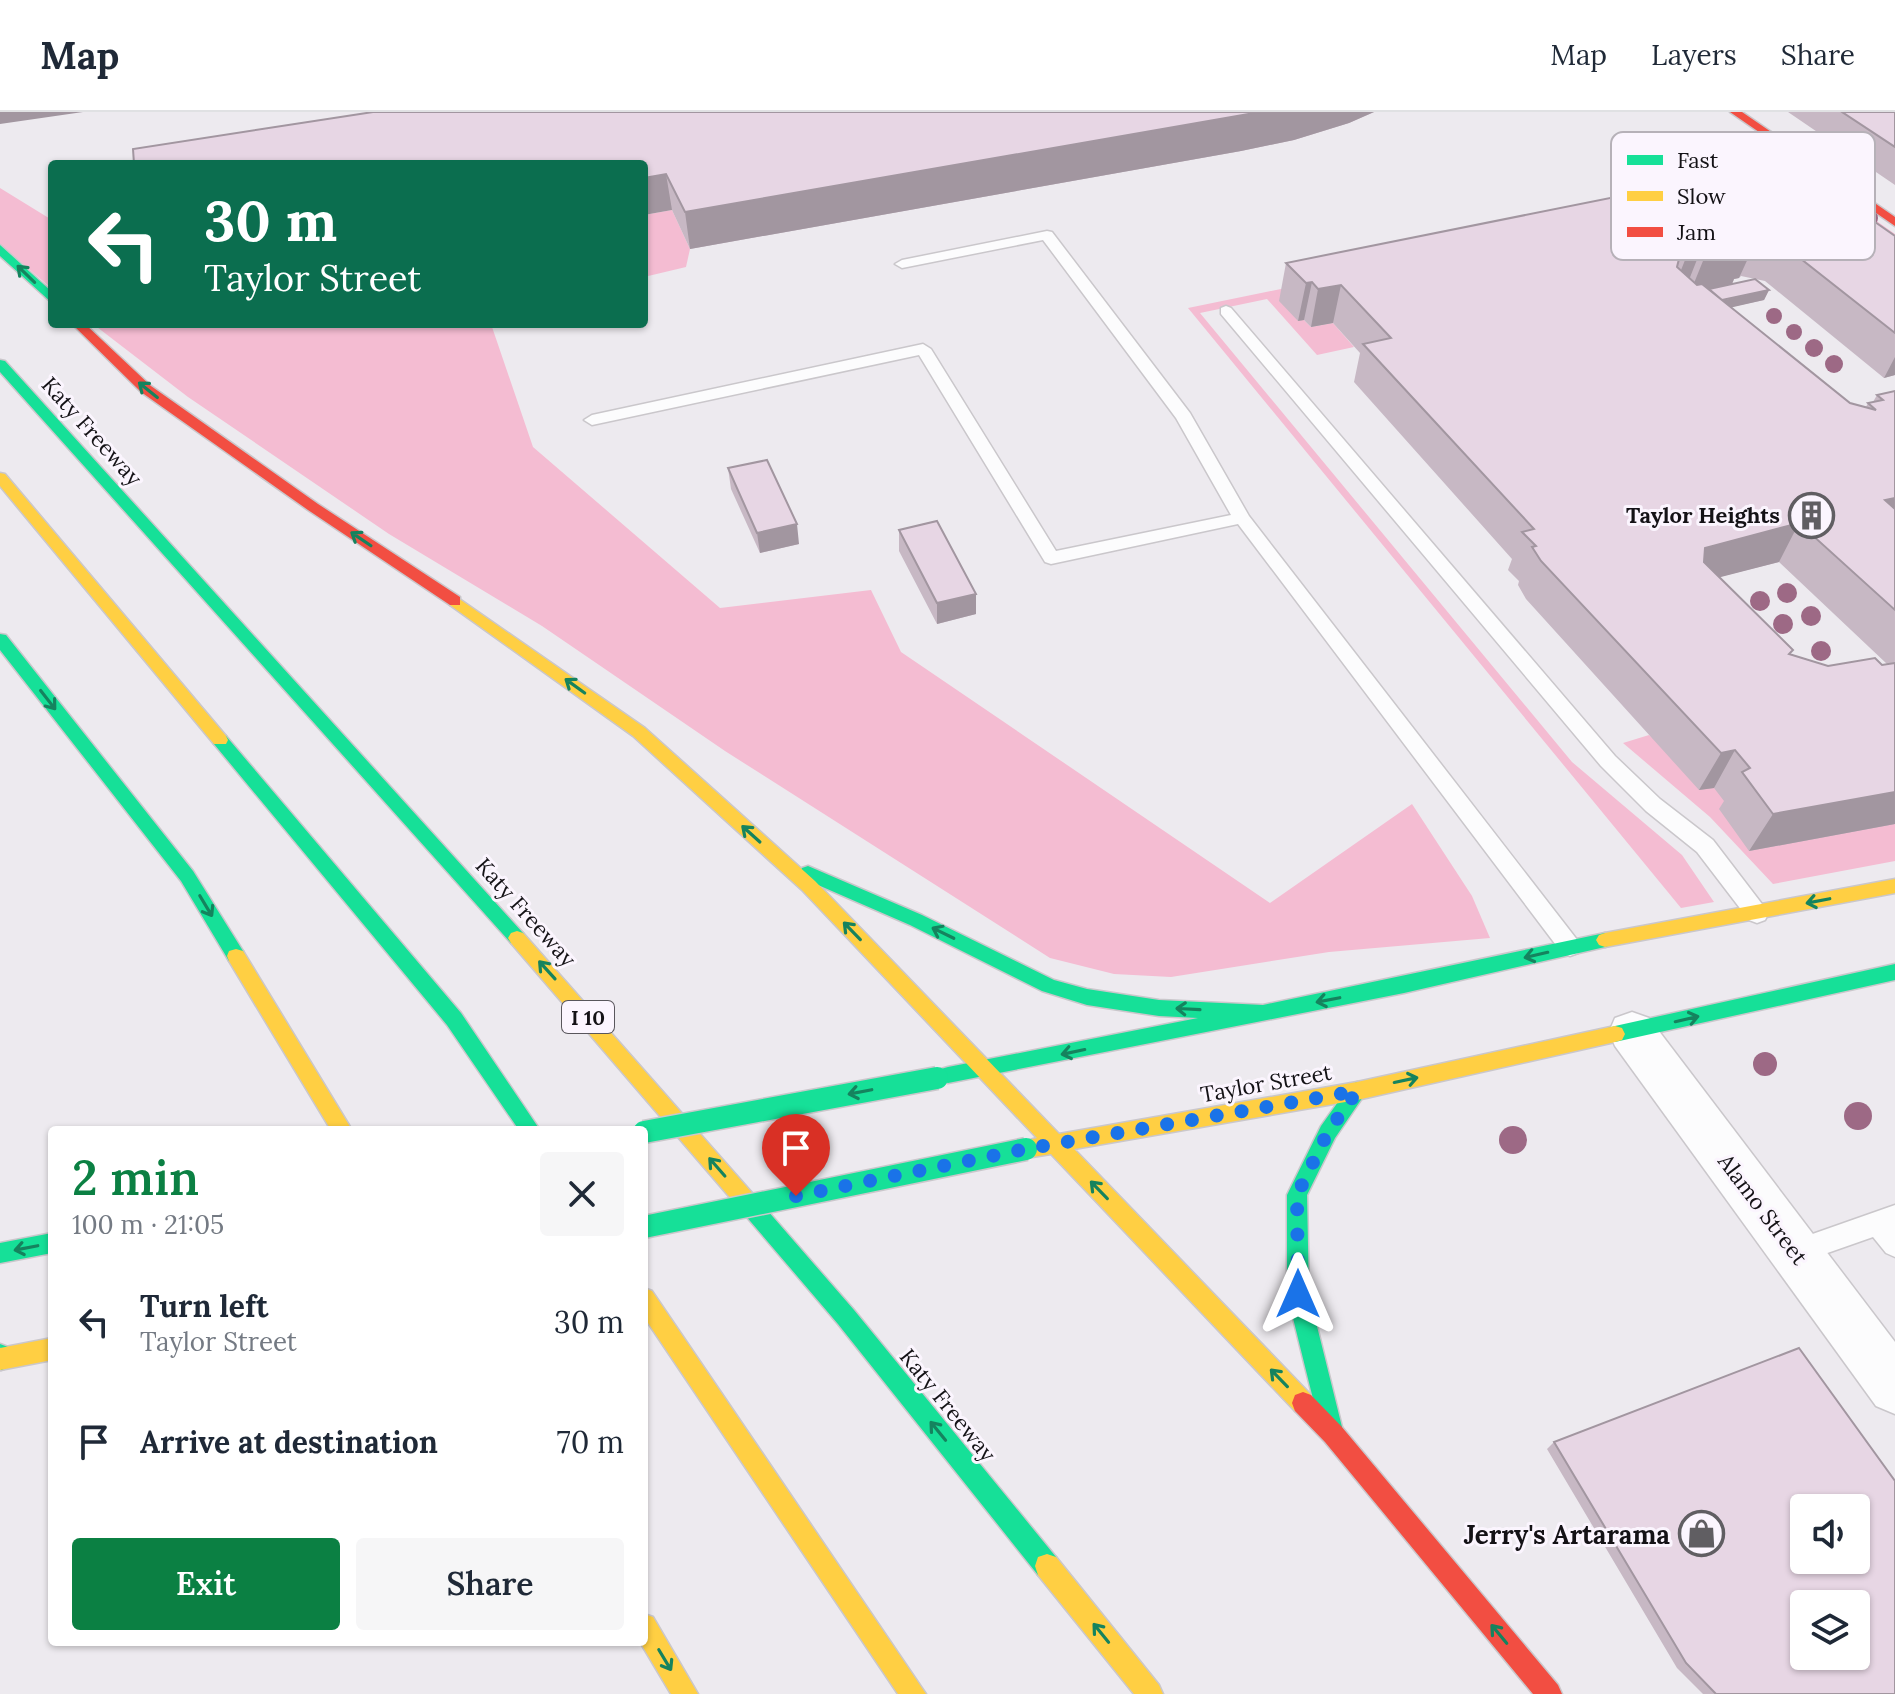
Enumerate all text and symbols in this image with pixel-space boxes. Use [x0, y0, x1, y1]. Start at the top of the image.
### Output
text: Map [40, 31, 119, 79]
text: Map [1550, 37, 1607, 73]
text: Layers [1651, 37, 1737, 73]
text: Share [1781, 37, 1855, 73]
legend [1611, 132, 1875, 260]
text: Fast [1677, 146, 1719, 174]
text: Slow [1677, 182, 1726, 210]
text: 30 m [204, 185, 337, 256]
icon: left [72, 192, 176, 296]
text: Jam [1676, 218, 1716, 246]
text: Taylor Street [204, 255, 421, 301]
one-way arrow [16, 265, 36, 284]
street label: Katy Freeway [36, 371, 149, 492]
one-way arrow [138, 381, 159, 399]
building icon: Taylor Heights [1787, 491, 1835, 539]
place label: Taylor Heights [1626, 501, 1780, 529]
one-way arrow [351, 531, 373, 547]
one-way arrow [565, 678, 587, 694]
one-way arrow [40, 689, 57, 710]
one-way arrow [741, 825, 762, 844]
street label: Katy Freeway [470, 852, 583, 973]
one-way arrow [198, 894, 214, 917]
one-way arrow [1806, 895, 1832, 910]
one-way arrow [843, 922, 862, 941]
one-way arrow [931, 925, 955, 941]
one-way arrow [1523, 948, 1549, 963]
one-way arrow [538, 961, 556, 981]
one-way arrow [1315, 993, 1341, 1008]
road number: I 10 [562, 1001, 614, 1033]
one-way arrow [1175, 1001, 1202, 1016]
one-way arrow [1674, 1011, 1700, 1026]
one-way arrow [1061, 1045, 1086, 1060]
street label: Taylor Street [1198, 1058, 1334, 1108]
one-way arrow [1392, 1072, 1418, 1087]
one-way arrow [848, 1085, 874, 1100]
pin [762, 1114, 830, 1196]
icon: arrive [774, 1126, 818, 1170]
text: 2 min [72, 1147, 199, 1208]
street label: Alamo Street [1712, 1147, 1814, 1270]
button: close [540, 1152, 624, 1236]
one-way arrow [708, 1157, 726, 1177]
one-way arrow [1089, 1180, 1108, 1200]
text: 100 m · 21:05 [72, 1208, 224, 1241]
one-way arrow [14, 1241, 39, 1256]
position arrow [1256, 1252, 1340, 1336]
text: Turn left [140, 1287, 268, 1325]
icon: left [72, 1300, 116, 1344]
text: 30 m [554, 1303, 624, 1341]
text: Taylor Street [140, 1325, 297, 1358]
street label: Katy Freeway [894, 1343, 1002, 1467]
one-way arrow [1270, 1368, 1289, 1388]
icon: arrive [72, 1420, 116, 1464]
one-way arrow [929, 1421, 946, 1442]
text: Arrive at destination [140, 1423, 438, 1461]
text: 70 m [557, 1423, 624, 1461]
map controls [1790, 1494, 1870, 1670]
button: sound [1790, 1494, 1870, 1574]
shop icon: Jerry's Artarama [1677, 1510, 1725, 1558]
place label: Jerry's Artarama [1464, 1518, 1670, 1551]
button: Exit [72, 1538, 340, 1630]
button: Share [356, 1538, 624, 1630]
button: layers [1790, 1590, 1870, 1670]
one-way arrow [1092, 1623, 1109, 1644]
one-way arrow [1490, 1624, 1508, 1645]
one-way arrow [657, 1648, 673, 1671]

